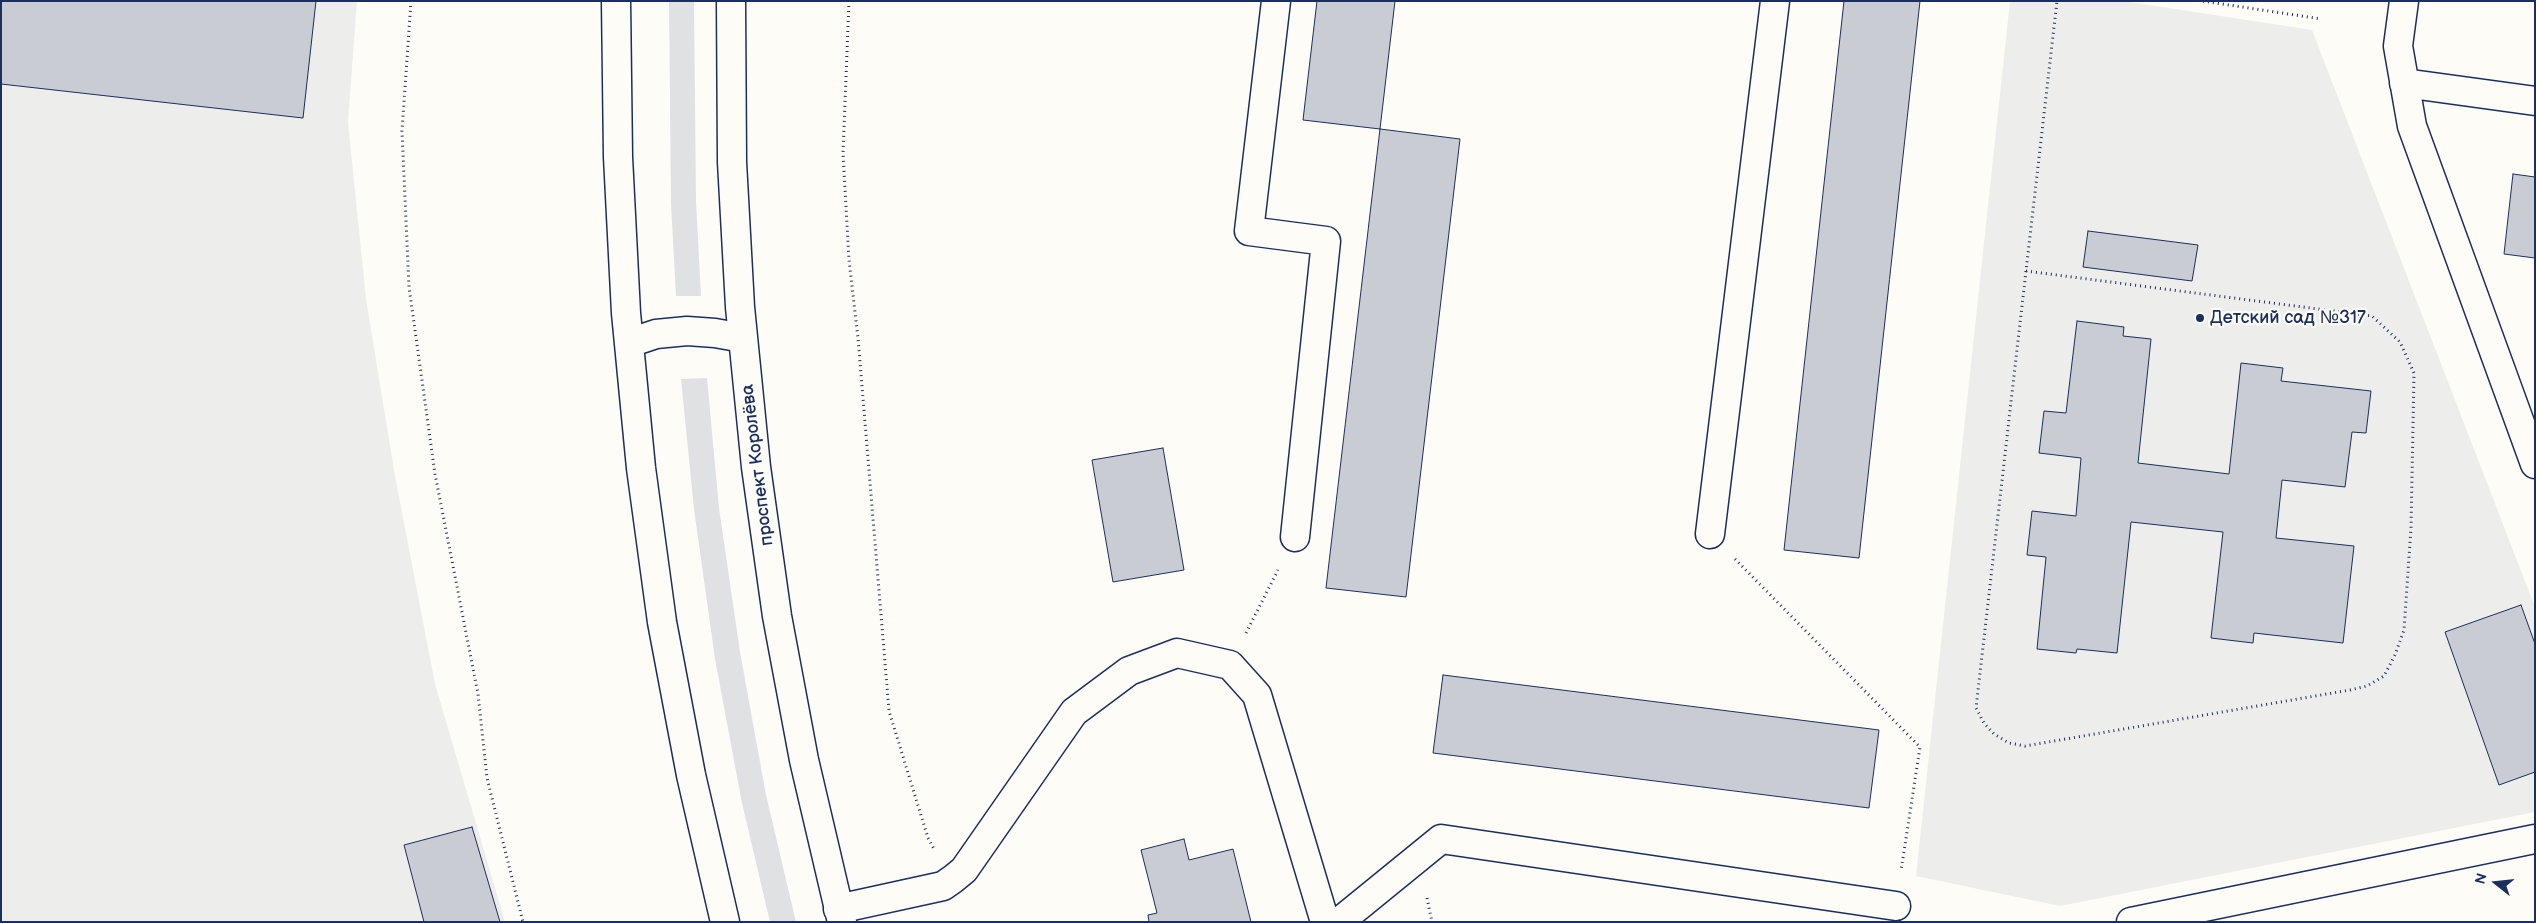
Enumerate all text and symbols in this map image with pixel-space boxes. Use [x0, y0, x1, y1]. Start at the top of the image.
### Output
place label: Детский сад №317 [2210, 307, 2366, 329]
marker: Детский сад №317 [2194, 312, 2206, 324]
street label: проспект Королёва [737, 383, 779, 547]
north arrow [2471, 858, 2521, 908]
text: N [2471, 871, 2491, 886]

